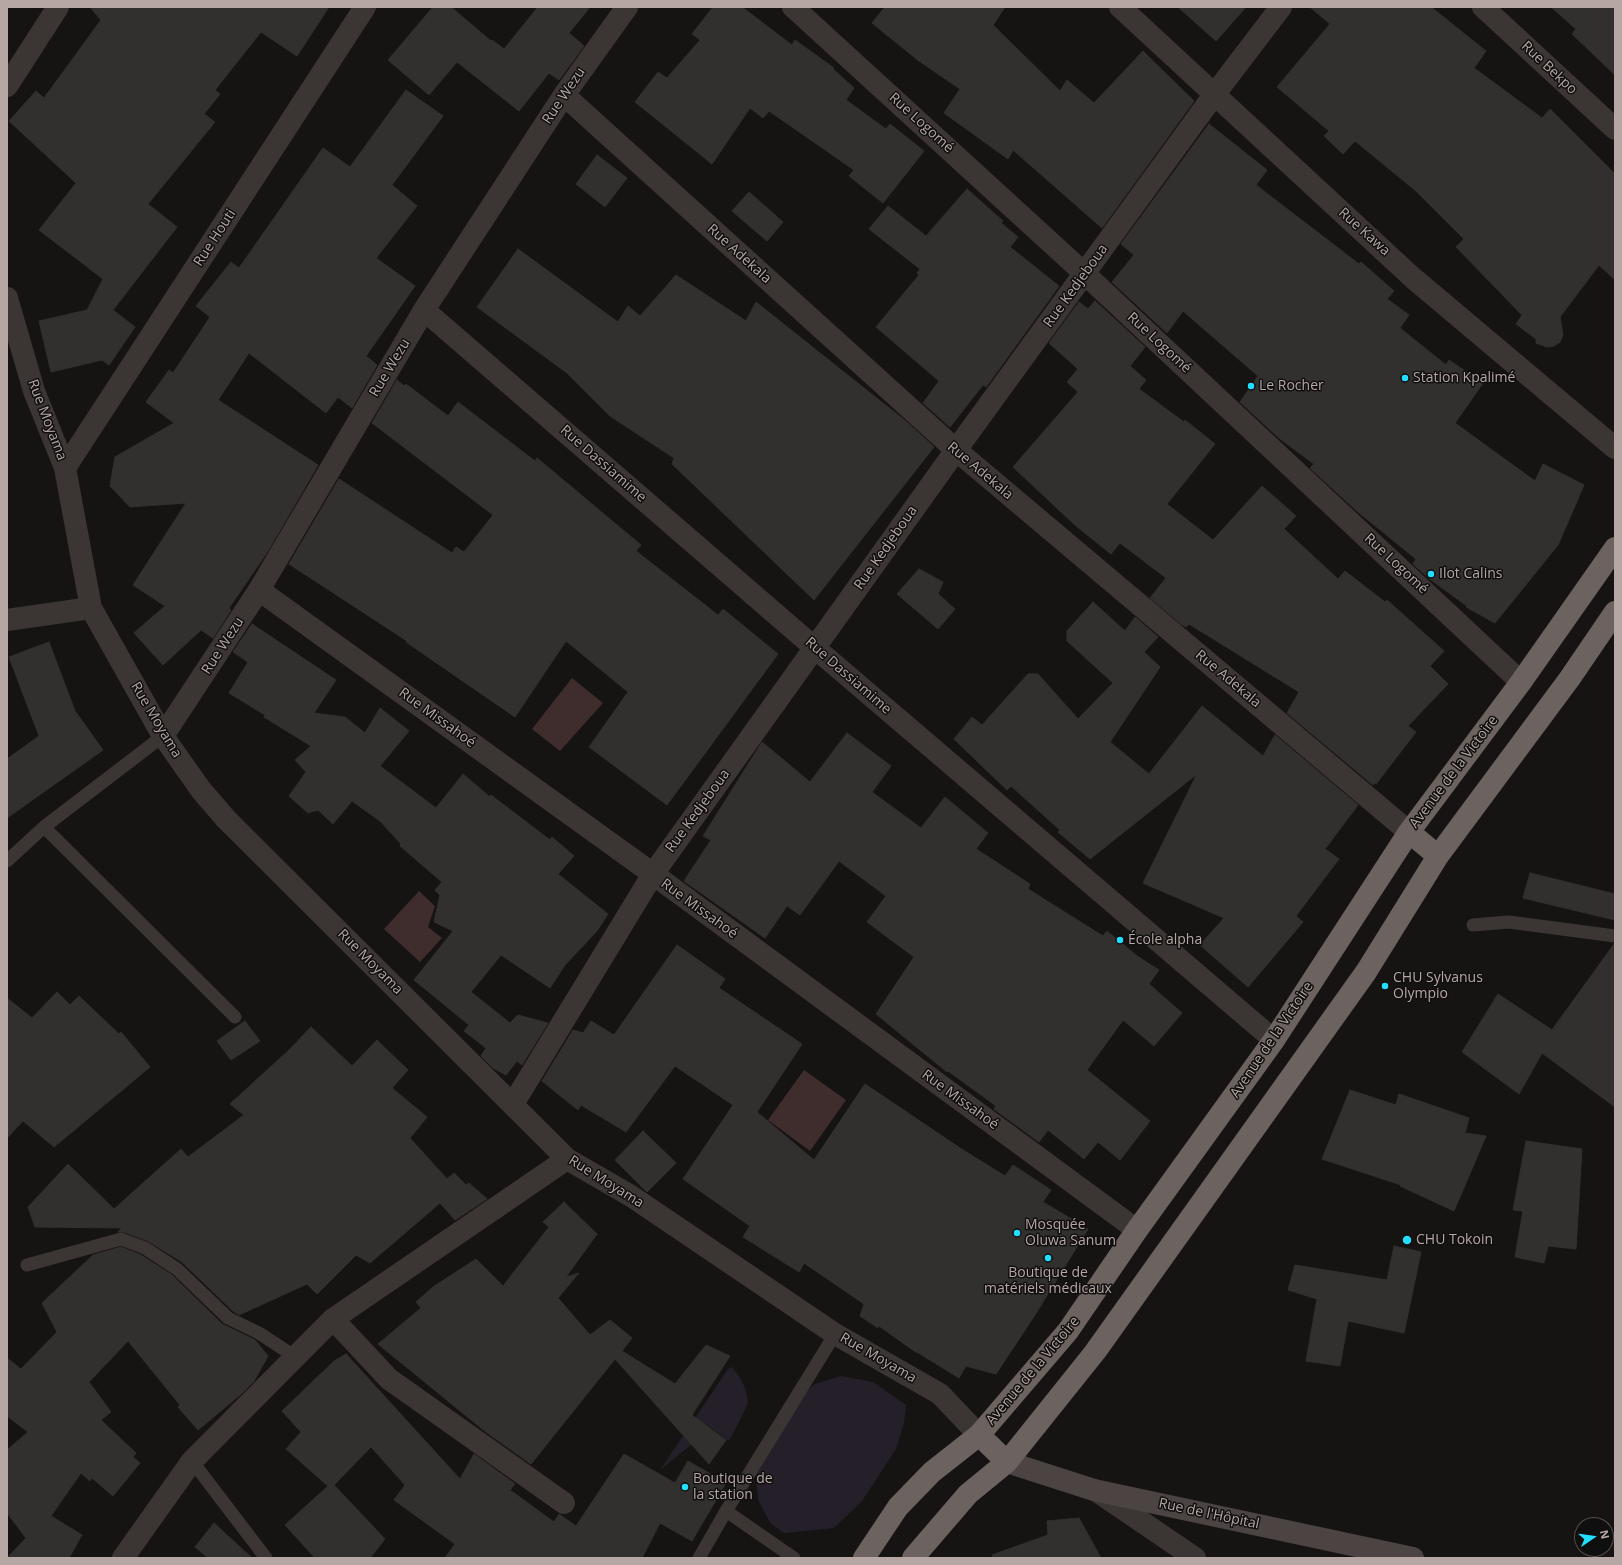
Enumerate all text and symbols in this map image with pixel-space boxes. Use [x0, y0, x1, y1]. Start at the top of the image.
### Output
street label: Rue Bekpo [1518, 38, 1580, 98]
street label: Rue Wezu [539, 64, 589, 128]
street label: Rue Logomé [885, 90, 957, 156]
street label: Rue Kawa [1335, 204, 1393, 260]
street label: Rue Houti [190, 206, 240, 270]
street label: Rue Adekala [703, 221, 775, 287]
street label: Rue Kedjeboua [1040, 241, 1112, 331]
street label: Rue Logomé [1124, 309, 1194, 377]
street label: Rue Wezu [366, 336, 414, 400]
place label: Station Kpalimé [1413, 370, 1515, 386]
marker: Station Kpalimé [1400, 373, 1410, 383]
street label: Rue Moyama [24, 377, 70, 463]
place label: Le Rocher [1259, 378, 1324, 394]
marker: Le Rocher [1246, 381, 1256, 391]
street label: Rue Dassiamime [556, 422, 650, 506]
street label: Rue Adekala [944, 439, 1016, 503]
street label: Rue Kedjeboua [851, 503, 921, 593]
street label: Rue Logomé [1361, 530, 1431, 598]
place label: Ilot Calins [1439, 566, 1502, 582]
marker: Ilot Calins [1426, 569, 1436, 579]
street label: Rue Wezu [198, 614, 248, 678]
street label: Rue Dassiamime [801, 634, 895, 718]
street label: Rue Adekala [1192, 647, 1264, 711]
street label: Rue Moyama [127, 679, 185, 761]
street label: Rue Missahoé [395, 685, 479, 751]
street label: Avenue de la Victoire [1406, 712, 1502, 832]
street label: Rue Kedjeboua [662, 766, 734, 856]
street label: Rue Missahoé [657, 876, 741, 942]
street label: Rue Moyama [334, 926, 406, 998]
place label: École alpha [1128, 932, 1202, 948]
marker: École alpha [1115, 935, 1125, 945]
place label: CHU Sylvanus Olympio [1393, 970, 1483, 1002]
street label: Avenue de la Victoire [1227, 979, 1317, 1101]
marker: CHU Sylvanus Olympio [1380, 981, 1390, 991]
street label: Rue Missahoé [918, 1067, 1002, 1133]
street label: Rue Moyama [565, 1152, 647, 1212]
place label: Mosquée Oluwa Sanum [1025, 1217, 1116, 1250]
marker: Mosquée Oluwa Sanum [1012, 1228, 1022, 1238]
place label: CHU Tokoin [1416, 1232, 1493, 1248]
marker: CHU Tokoin [1401, 1234, 1413, 1246]
marker: Boutique de matériels médicaux [1043, 1253, 1053, 1263]
place label: Boutique de matériels médicaux [984, 1265, 1112, 1298]
street label: Avenue de la Victoire [983, 1313, 1083, 1429]
street label: Rue Moyama [837, 1329, 919, 1387]
place label: Boutique de la station [693, 1471, 773, 1504]
marker: Boutique de la station [680, 1482, 690, 1492]
street label: Rue de l'Hôpital [1157, 1495, 1261, 1533]
north arrow [1574, 1517, 1614, 1557]
text: N [1597, 1528, 1614, 1540]

